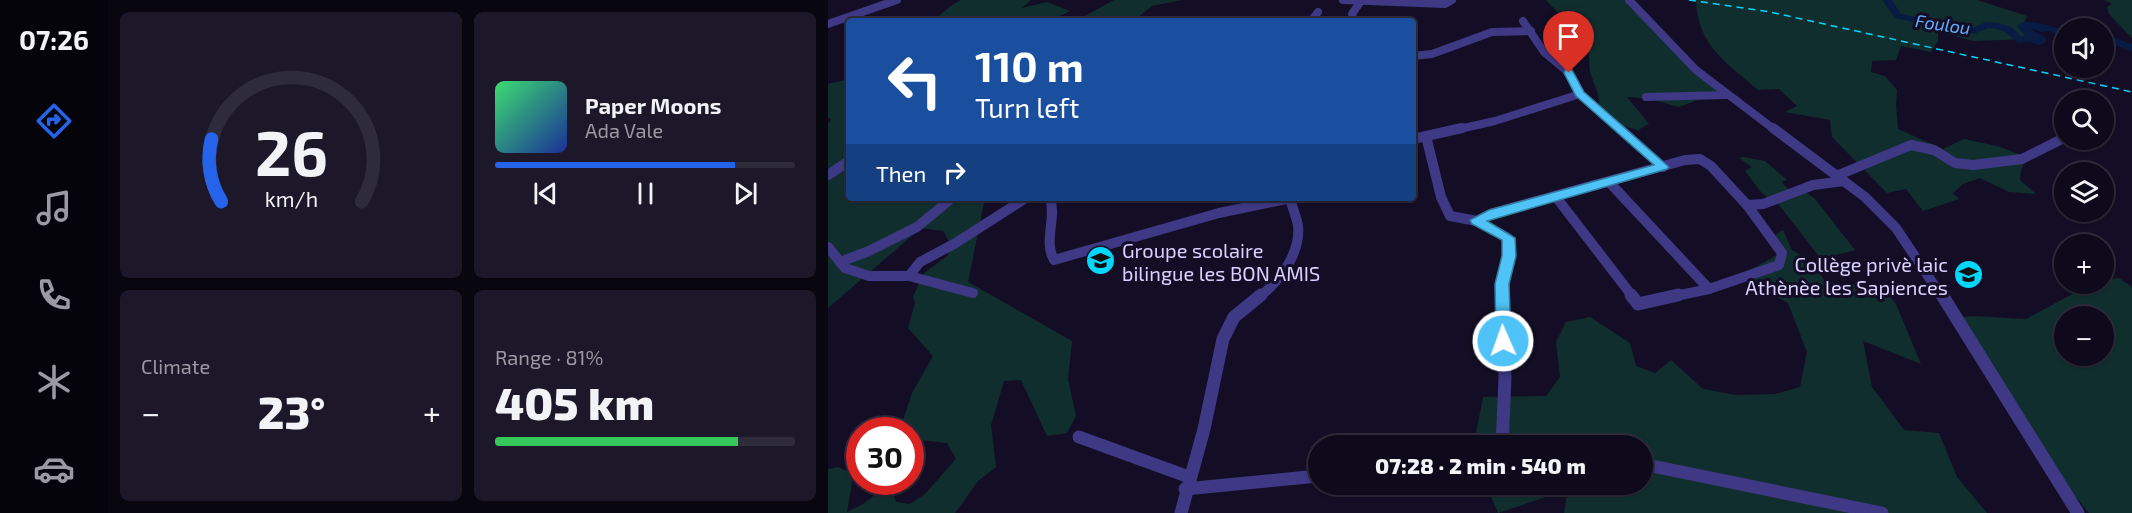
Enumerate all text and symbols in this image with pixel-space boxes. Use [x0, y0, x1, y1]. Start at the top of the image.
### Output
water label: Foulou [1914, 9, 1972, 39]
pin [1543, 11, 1594, 73]
map controls [2054, 18, 2114, 366]
button: sound [2054, 18, 2114, 78]
icon: arrive [1552, 20, 1585, 53]
text: 07:26 [19, 23, 89, 55]
text: 110 m [975, 40, 1084, 90]
icon: left [876, 42, 954, 120]
button: search [2054, 90, 2114, 150]
text: Turn left [975, 91, 1079, 123]
text: Paper Moons [585, 92, 721, 118]
icon: directions [33, 100, 75, 142]
text: 26 [254, 114, 328, 189]
text: Ada Vale [585, 118, 663, 142]
icon: right [938, 156, 971, 189]
text: Then [876, 160, 926, 186]
button: layers [2054, 162, 2114, 222]
icon: previous [529, 177, 562, 210]
icon: pause [629, 177, 662, 210]
icon: next [729, 177, 762, 210]
icon: music [33, 187, 75, 229]
text: km/h [264, 187, 318, 212]
button: + [2054, 234, 2114, 294]
place label: Groupe scolaire bilingue les BON AMIS [1122, 238, 1320, 285]
school or university icon: Groupe scolaire bilingue les BON AMIS [1085, 245, 1117, 277]
place label: Collège privè laic Athènèe les Sapiences [1745, 252, 1948, 299]
school or university icon: Collège privè laic Athènèe les Sapiences [1953, 259, 1985, 291]
icon: phone [33, 274, 75, 316]
button: − [2054, 306, 2114, 366]
position arrow [1471, 309, 1535, 373]
text: Range · 81% [495, 345, 603, 369]
text: Climate [141, 354, 210, 378]
icon: climate [33, 361, 75, 403]
text: 405 km [495, 375, 654, 429]
text: 23° [258, 384, 325, 438]
text: − [141, 392, 160, 432]
text: + [423, 392, 441, 432]
speed limit sign: 30 [846, 417, 924, 495]
icon: car [33, 448, 75, 490]
text: 07:28 · 2 min · 540 m [1375, 452, 1586, 478]

